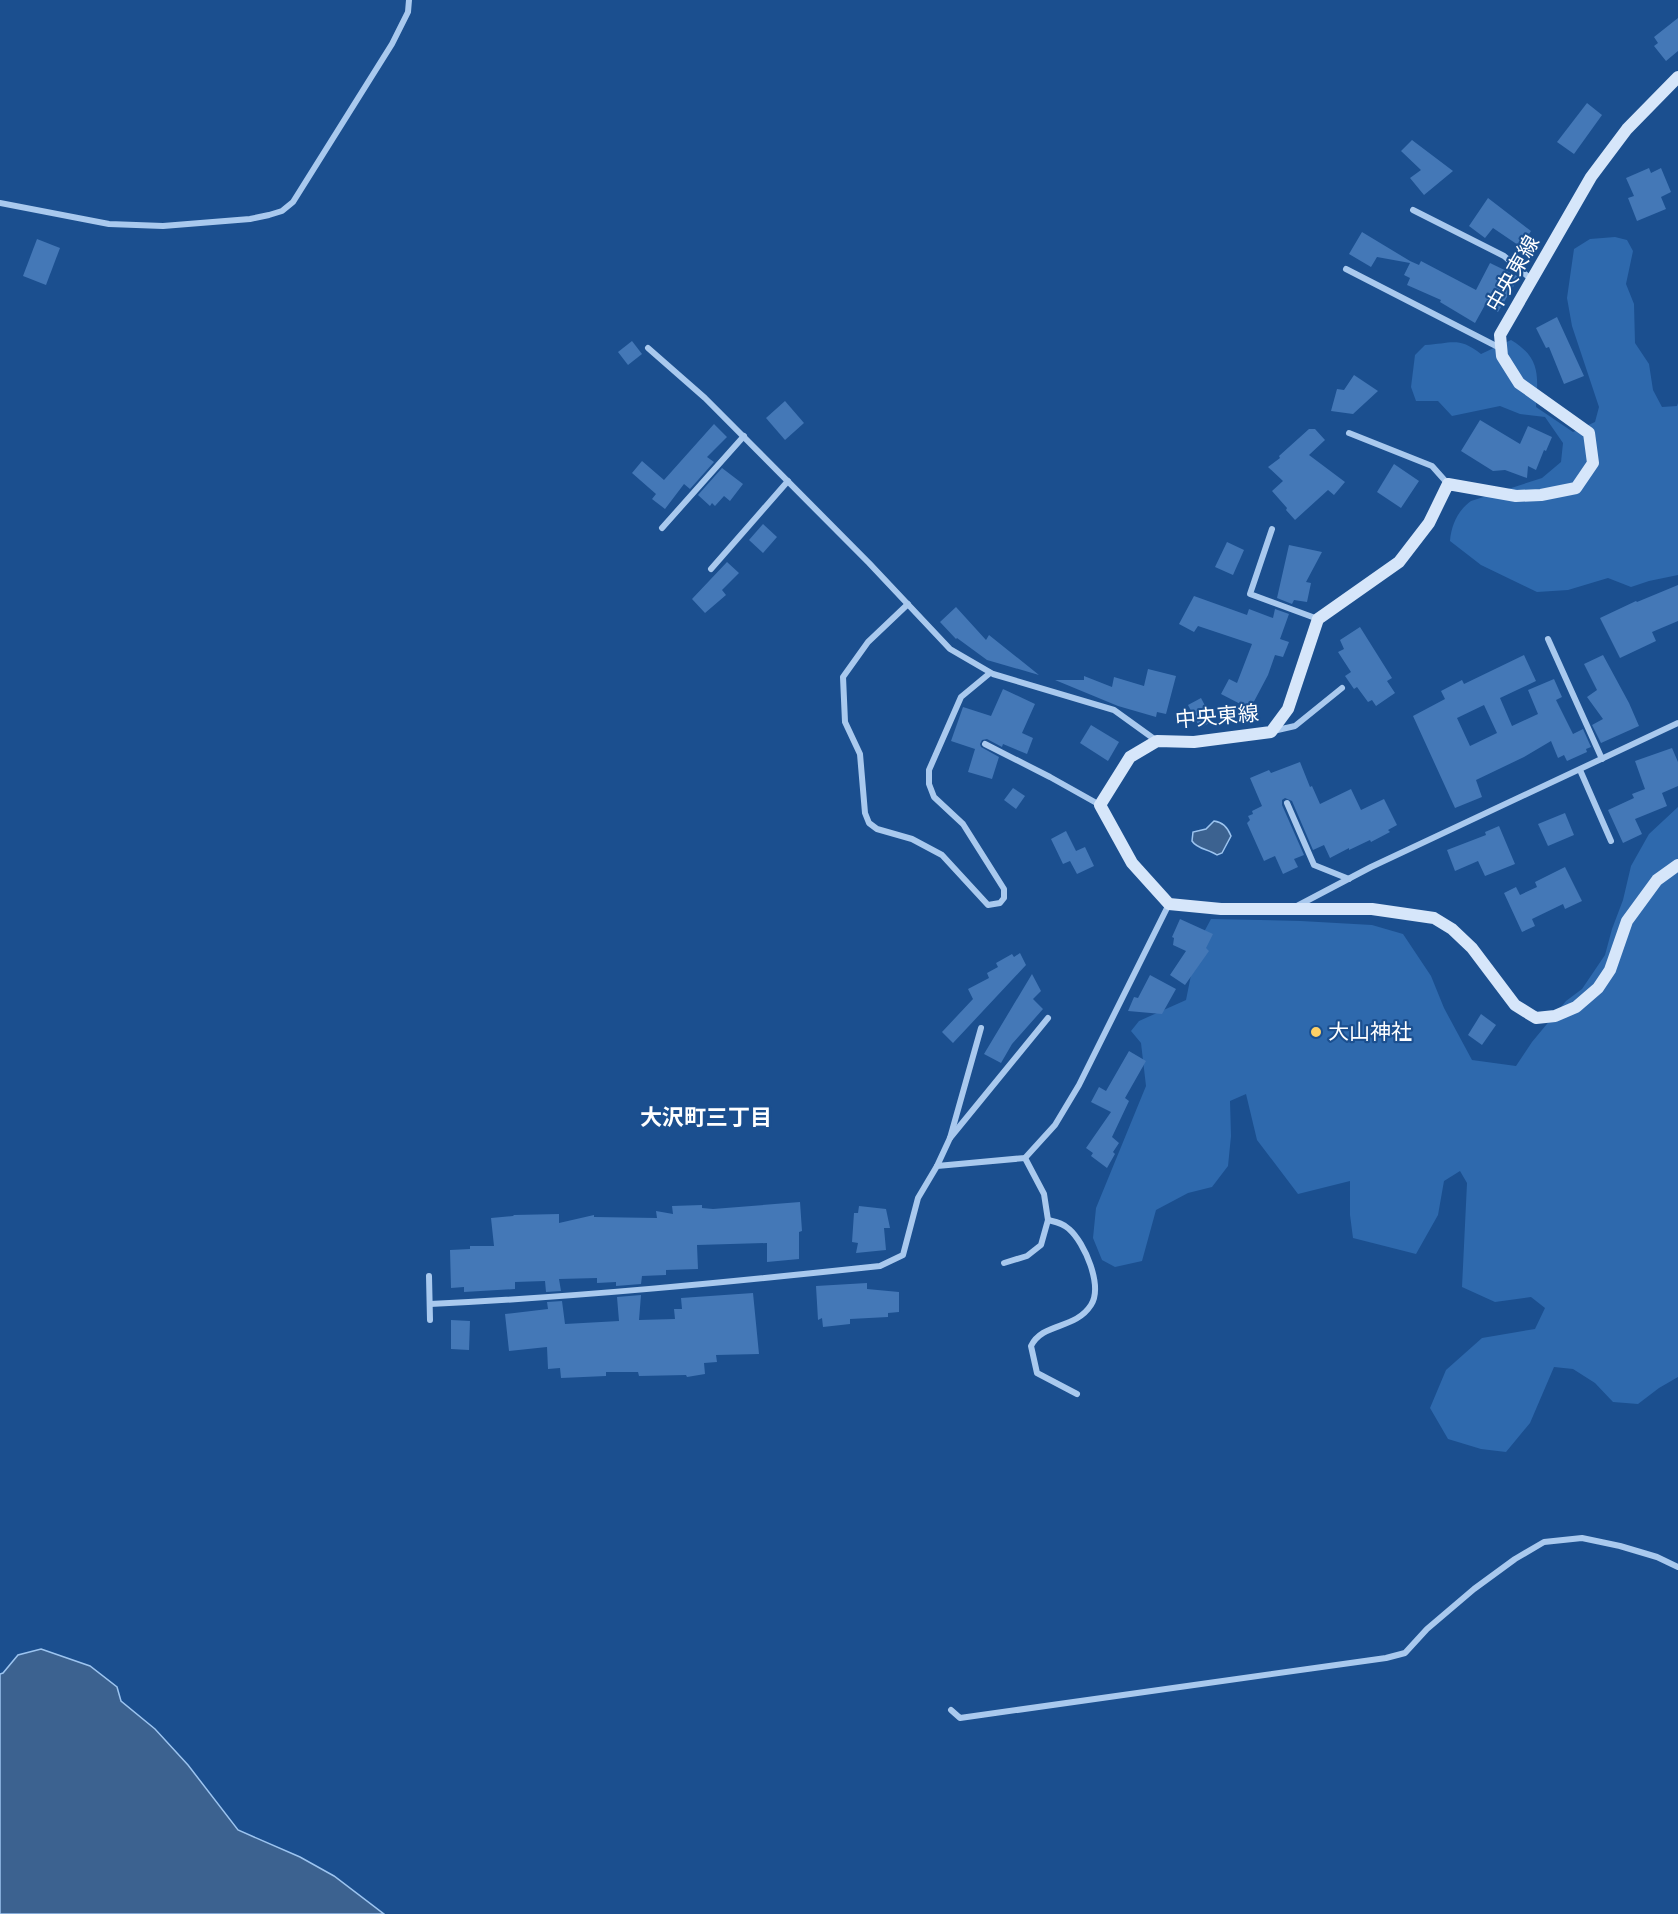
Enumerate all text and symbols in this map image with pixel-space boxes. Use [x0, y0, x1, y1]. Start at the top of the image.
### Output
street label: 中央東線 [1481, 231, 1545, 317]
street label: 中央東線 [1174, 701, 1260, 733]
place label: 大山神社 [1328, 1020, 1412, 1045]
marker: 大山神社 [1309, 1025, 1323, 1039]
district label: 大沢町三丁目 [640, 1105, 772, 1131]

